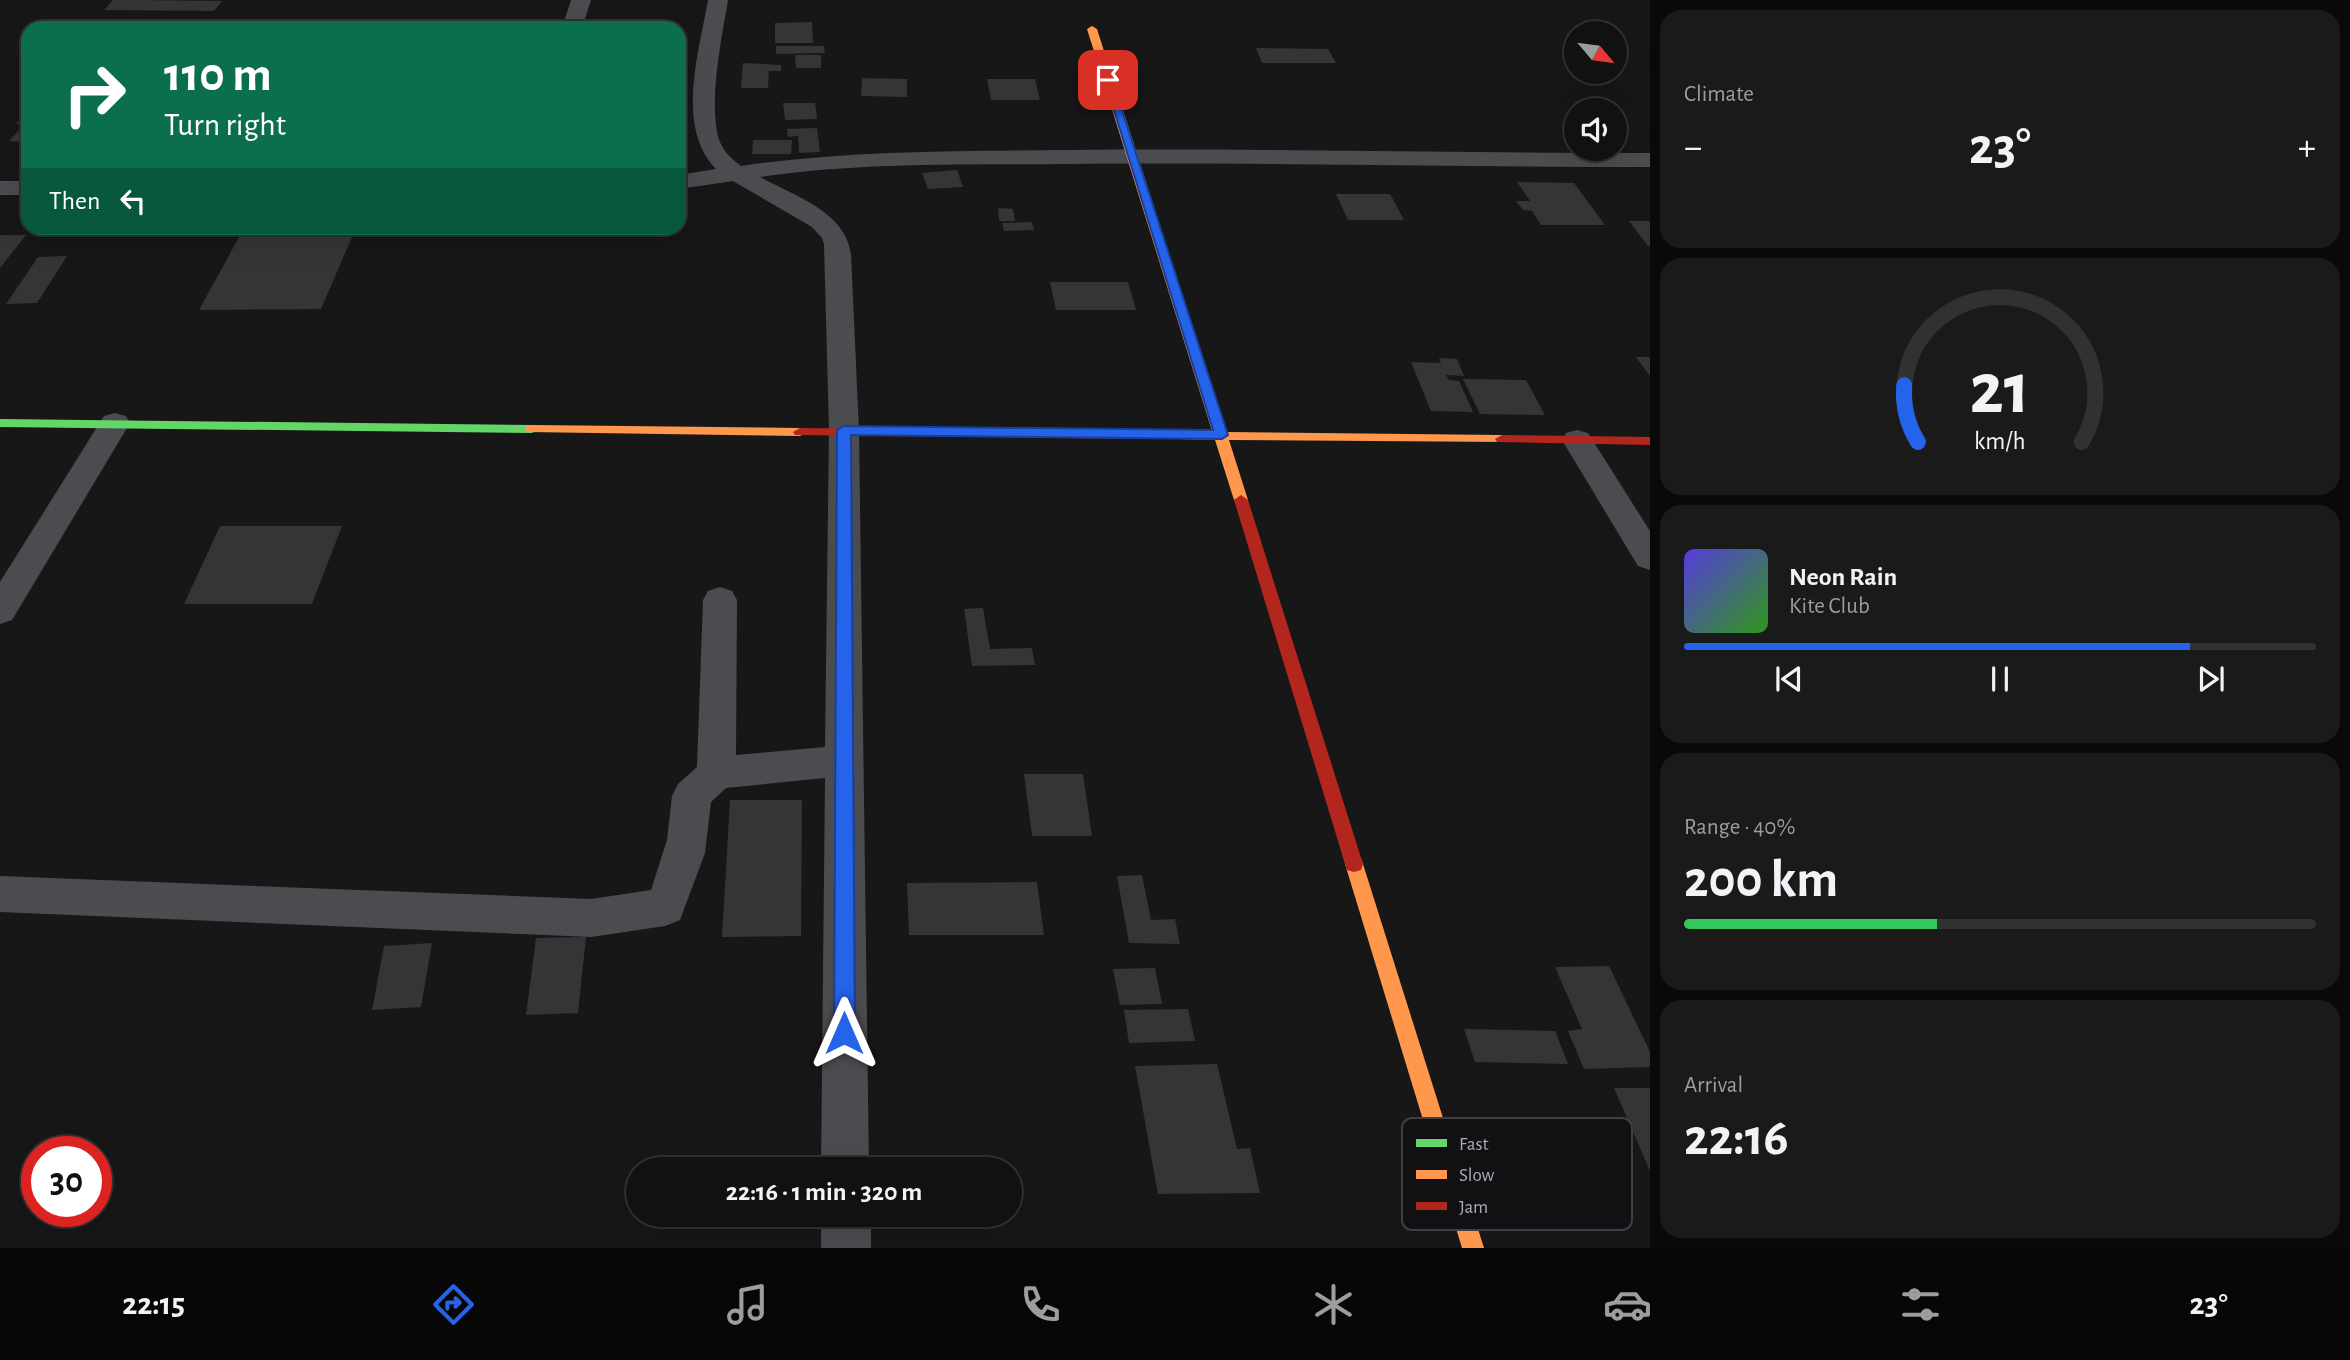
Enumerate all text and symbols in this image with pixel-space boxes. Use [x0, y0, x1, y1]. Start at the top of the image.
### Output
north arrow [1564, 21, 1628, 84]
map controls [1564, 21, 1627, 161]
icon: right [49, 49, 140, 140]
pin [1078, 50, 1138, 110]
text: 110 m [164, 51, 272, 100]
icon: arrive [1089, 61, 1127, 99]
text: Climate [1684, 83, 1754, 106]
button: sound [1564, 98, 1627, 161]
text: Turn right [164, 109, 286, 141]
text: 23° [1969, 121, 2031, 173]
text: − [1684, 129, 1702, 167]
text: + [2298, 129, 2316, 167]
icon: left [114, 182, 152, 220]
text: Then [49, 188, 100, 214]
text: 21 [1970, 355, 2030, 428]
text: km/h [1974, 429, 2026, 454]
text: Neon Rain [1789, 564, 1897, 590]
text: Kite Club [1789, 595, 1870, 618]
icon: previous [1770, 660, 1808, 698]
icon: pause [1981, 660, 2019, 698]
icon: next [2192, 660, 2230, 698]
text: Range · 40% [1684, 816, 1795, 839]
text: 200 km [1684, 854, 1838, 906]
position arrow [807, 996, 881, 1070]
text: Arrival [1684, 1074, 1743, 1097]
text: 22:16 [1684, 1112, 1789, 1164]
legend [1402, 1118, 1632, 1230]
text: Fast [1459, 1135, 1489, 1154]
speed limit sign: 30 [21, 1136, 112, 1227]
text: Slow [1459, 1166, 1495, 1185]
text: 22:16 · 1 min · 320 m [726, 1179, 922, 1205]
text: Jam [1459, 1198, 1488, 1217]
icon: directions [429, 1280, 478, 1329]
icon: music [723, 1280, 772, 1329]
icon: phone [1016, 1280, 1065, 1329]
icon: climate [1309, 1280, 1358, 1329]
icon: car [1603, 1280, 1652, 1329]
icon: filters [1896, 1280, 1945, 1329]
text: 22:15 [122, 1288, 185, 1320]
text: 23° [2190, 1288, 2228, 1320]

